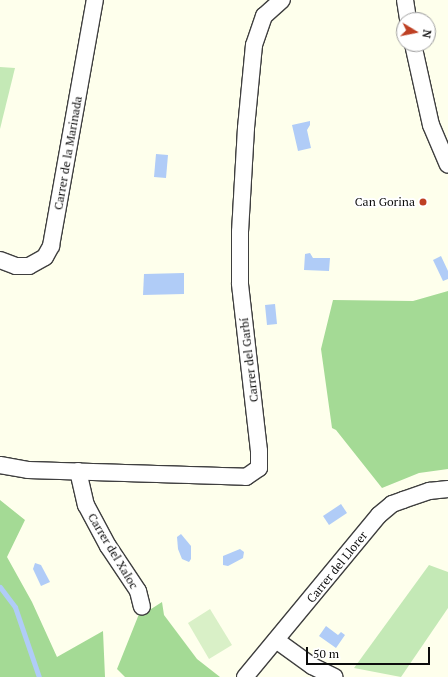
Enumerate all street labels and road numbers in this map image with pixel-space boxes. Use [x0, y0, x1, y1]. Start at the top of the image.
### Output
street label: Carrer de la Marinada [51, 95, 85, 211]
street label: Carrer del Garbí [237, 317, 261, 403]
street label: Carrer del Xaloc [85, 511, 141, 591]
street label: Carrer del Llorer [304, 528, 370, 606]

